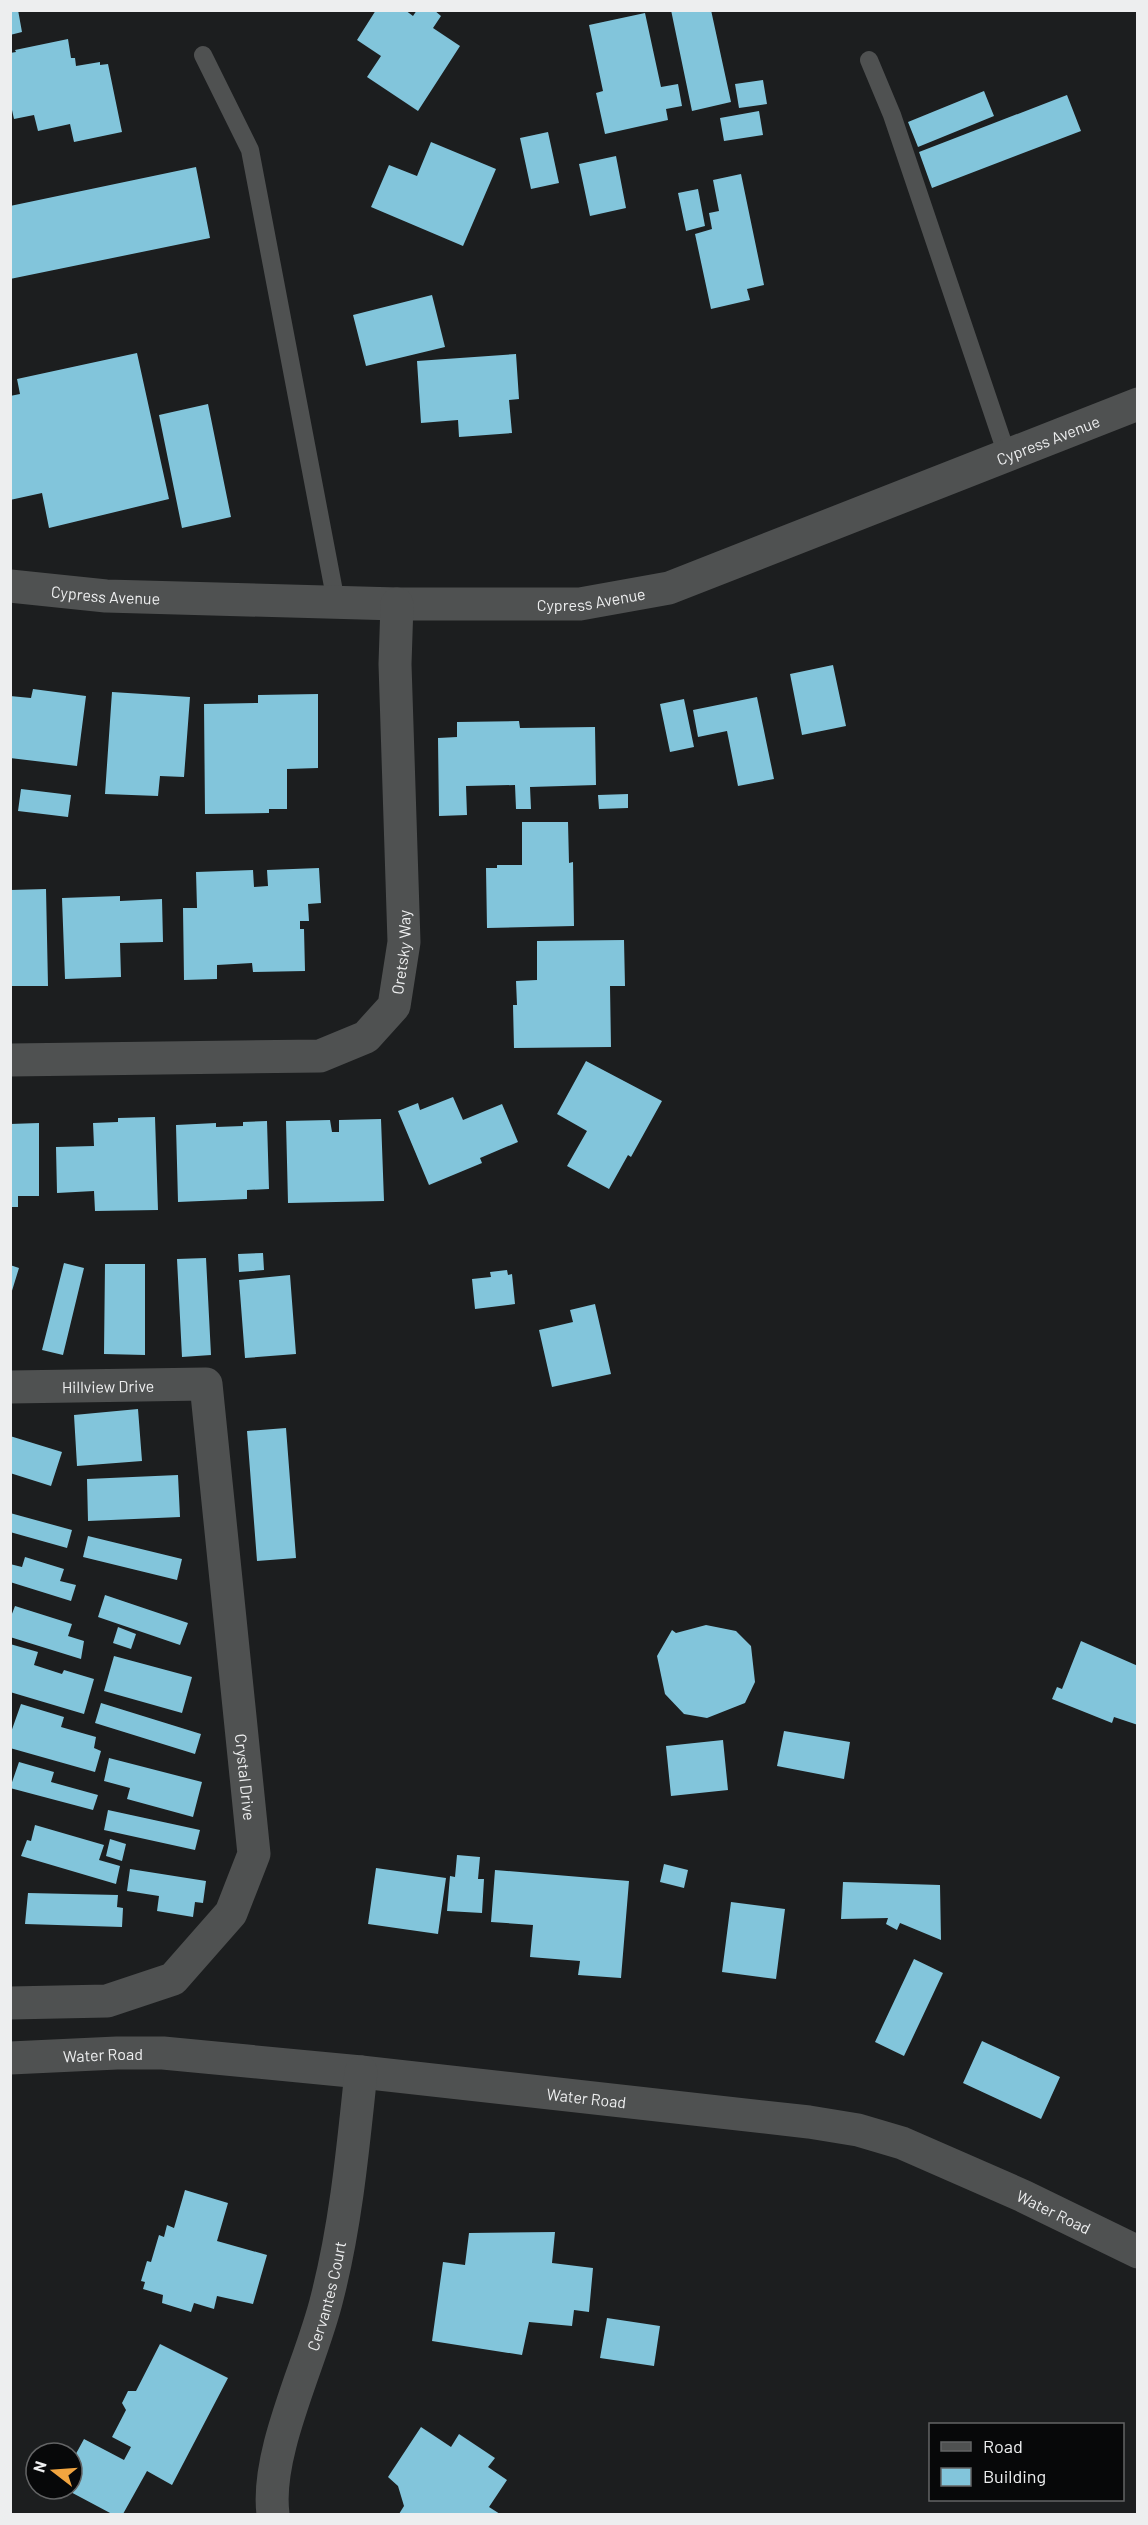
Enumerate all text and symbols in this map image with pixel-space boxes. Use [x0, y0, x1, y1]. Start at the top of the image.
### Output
street label: Cypress Avenue [993, 411, 1102, 468]
street label: Cypress Avenue [50, 581, 160, 607]
street label: Cypress Avenue [537, 583, 647, 614]
street label: Oretsky Way [386, 909, 414, 996]
street label: Hillview Drive [62, 1375, 154, 1396]
street label: Crystal Drive [232, 1733, 260, 1821]
street label: Water Road [63, 2043, 143, 2065]
street label: Water Road [546, 2083, 627, 2111]
street label: Water Road [1014, 2185, 1094, 2237]
street label: Cervantes Court [302, 2239, 349, 2353]
legend [929, 2423, 1124, 2501]
text: Road [983, 2435, 1023, 2457]
north arrow [24, 2441, 84, 2501]
text: N [29, 2459, 50, 2474]
text: Building [983, 2465, 1046, 2487]

